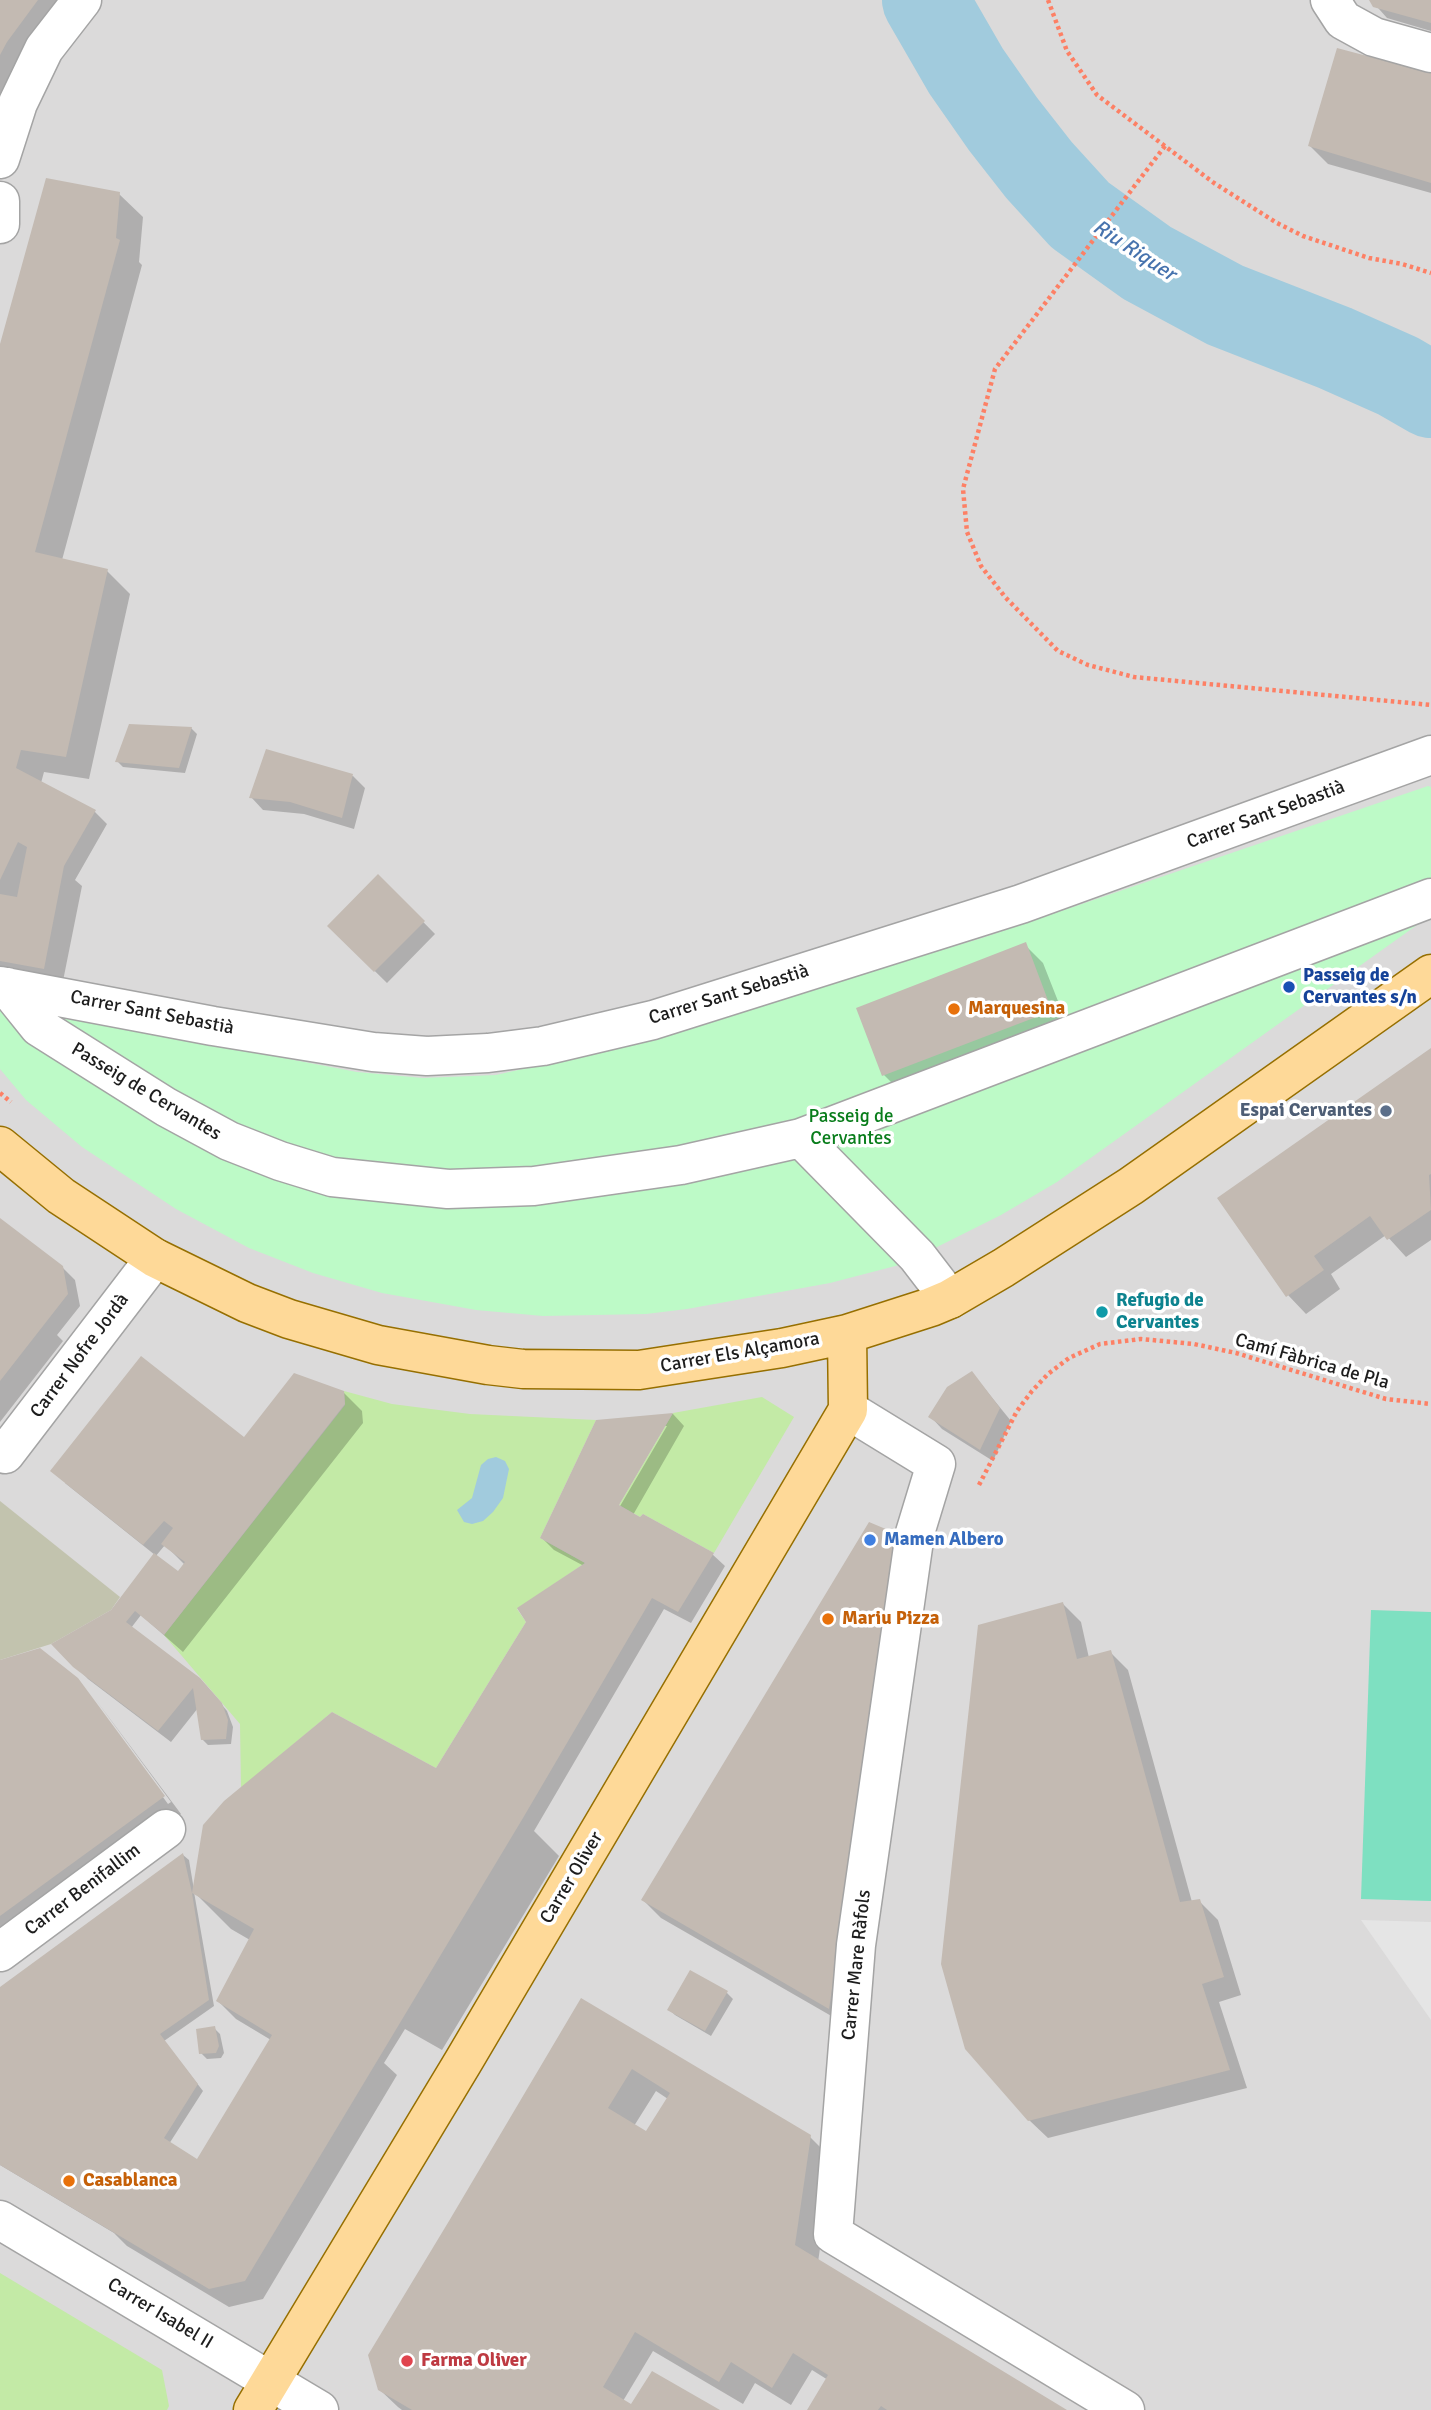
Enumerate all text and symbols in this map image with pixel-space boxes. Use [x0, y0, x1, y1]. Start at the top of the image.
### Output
water label: Riu Riquer [1088, 215, 1180, 287]
street label: Carrer Sant Sebastià [1184, 776, 1348, 854]
street label: Carrer Sant Sebastià [646, 960, 812, 1030]
place label: Passeig de Cervantes s/n [1303, 965, 1417, 1009]
marker: Passeig de Cervantes s/n [1281, 979, 1297, 995]
street label: Carrer Sant Sebastià [68, 986, 236, 1040]
place label: Marquesina [968, 998, 1065, 1020]
marker: Marquesina [946, 1001, 962, 1017]
street label: Passeig de Cervantes [67, 1038, 225, 1146]
place label: Espai Cervantes [1240, 1100, 1372, 1122]
marker: Espai Cervantes [1378, 1103, 1394, 1119]
park label: Passeig de Cervantes [808, 1106, 894, 1150]
street label: Carrer Nofre Jordà [26, 1289, 134, 1423]
place label: Refugio de Cervantes [1116, 1290, 1204, 1334]
marker: Refugio de Cervantes [1094, 1304, 1110, 1320]
street label: Carrer Els Alçamora [659, 1328, 821, 1378]
street label: Camí Fàbrica de Pla [1232, 1329, 1392, 1395]
place label: Mamen Albero [884, 1529, 1004, 1551]
marker: Mamen Albero [862, 1532, 878, 1548]
place label: Mariu Pizza [842, 1608, 939, 1630]
marker: Mariu Pizza [820, 1611, 836, 1627]
street label: Carrer Oliver [536, 1828, 608, 1928]
street label: Carrer Benifallim [21, 1839, 145, 1941]
street label: Carrer Mare Ràfols [838, 1889, 876, 2041]
place label: Casablanca [83, 2170, 178, 2192]
marker: Casablanca [61, 2173, 77, 2189]
street label: Carrer Isabel II [103, 2274, 217, 2354]
place label: Farma Oliver [421, 2350, 527, 2372]
marker: Farma Oliver [399, 2353, 415, 2369]

